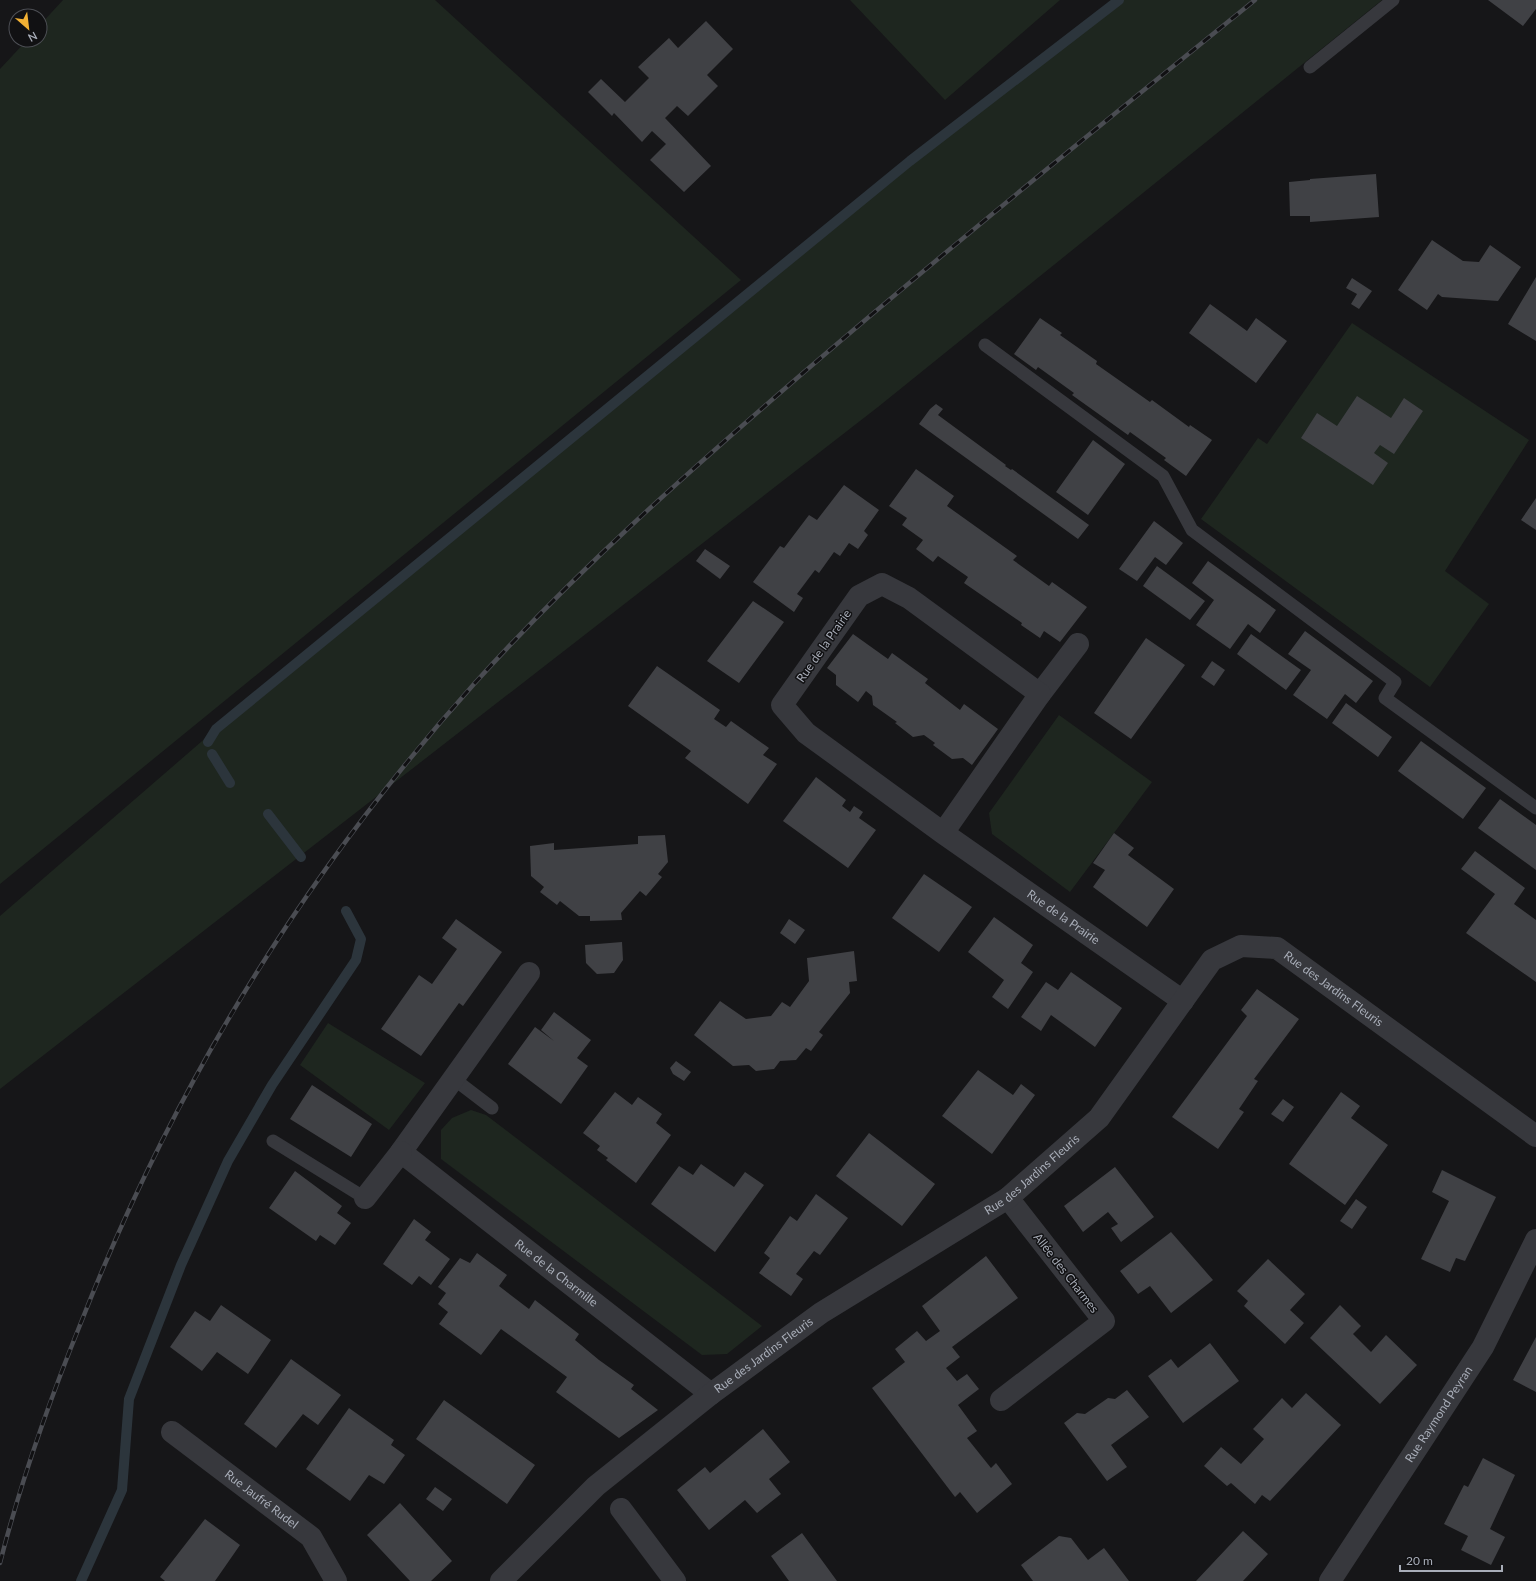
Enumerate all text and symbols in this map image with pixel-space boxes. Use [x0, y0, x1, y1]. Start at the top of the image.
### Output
north arrow [8, 8, 48, 48]
text: N [26, 30, 40, 45]
street label: Rue de la Prairie [793, 607, 854, 685]
street label: Rue de la Prairie [1024, 886, 1103, 947]
street label: Rue des Jardins Fleuris [1281, 947, 1386, 1029]
street label: Rue des Jardins Fleuris [981, 1131, 1082, 1218]
street label: Allée des Charmes [1031, 1230, 1102, 1316]
street label: Rue de la Charmille [512, 1236, 601, 1310]
street label: Rue des Jardins Fleuris [711, 1314, 816, 1396]
street label: Rue Raymond Peyran [1401, 1363, 1475, 1465]
street label: Rue Jaufré Rudel [222, 1467, 301, 1532]
scale bar [1400, 1547, 1502, 1573]
text: 20 m [1406, 1553, 1433, 1568]

